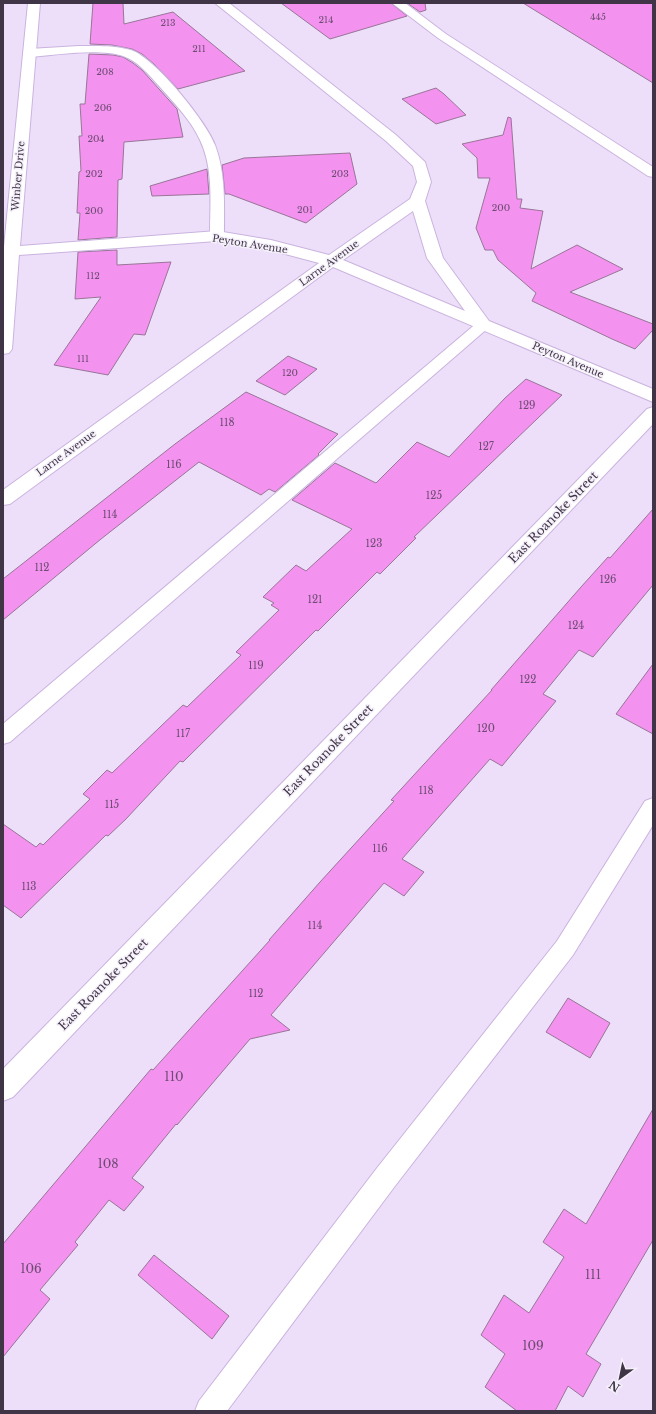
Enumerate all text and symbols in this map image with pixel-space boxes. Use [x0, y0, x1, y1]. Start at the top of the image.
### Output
house number: 445 [590, 11, 606, 22]
house number: 214 [319, 14, 333, 25]
house number: 213 [160, 17, 176, 28]
house number: 211 [192, 43, 206, 54]
house number: 208 [96, 66, 114, 77]
house number: 206 [94, 102, 112, 113]
house number: 204 [87, 133, 105, 144]
street label: Winber Drive [8, 140, 28, 213]
house number: 202 [85, 168, 103, 179]
house number: 203 [331, 168, 349, 179]
house number: 200 [492, 202, 510, 213]
house number: 201 [297, 204, 313, 215]
house number: 200 [85, 205, 103, 216]
street label: Peyton Avenue [211, 232, 289, 256]
street label: Larne Avenue [297, 237, 362, 289]
house number: 112 [86, 270, 100, 281]
street label: Peyton Avenue [530, 339, 606, 381]
house number: 111 [77, 353, 89, 364]
house number: 120 [282, 367, 298, 378]
house number: 129 [518, 399, 536, 412]
house number: 118 [220, 416, 234, 429]
street label: Larne Avenue [34, 427, 99, 479]
house number: 127 [478, 440, 495, 453]
house number: 116 [166, 458, 182, 471]
street label: East Roanoke Street [505, 468, 601, 566]
house number: 125 [426, 489, 442, 502]
house number: 114 [103, 508, 118, 521]
house number: 123 [366, 537, 382, 550]
house number: 112 [34, 561, 50, 574]
house number: 126 [599, 573, 617, 586]
house number: 121 [307, 593, 323, 606]
house number: 124 [568, 619, 584, 632]
house number: 119 [248, 659, 264, 672]
house number: 122 [520, 673, 536, 686]
street label: East Roanoke Street [280, 701, 376, 799]
house number: 120 [477, 722, 495, 735]
house number: 117 [176, 727, 191, 740]
house number: 118 [419, 784, 433, 797]
house number: 115 [105, 798, 120, 811]
house number: 116 [372, 842, 388, 855]
house number: 113 [21, 880, 37, 893]
house number: 114 [308, 919, 323, 932]
street label: East Roanoke Street [55, 935, 151, 1033]
house number: 112 [248, 987, 264, 1000]
house number: 110 [164, 1069, 184, 1084]
house number: 108 [97, 1156, 119, 1171]
house number: 106 [20, 1261, 42, 1276]
house number: 111 [585, 1267, 601, 1282]
house number: 109 [522, 1338, 544, 1353]
north arrow [600, 1358, 640, 1398]
text: N [606, 1377, 623, 1395]

